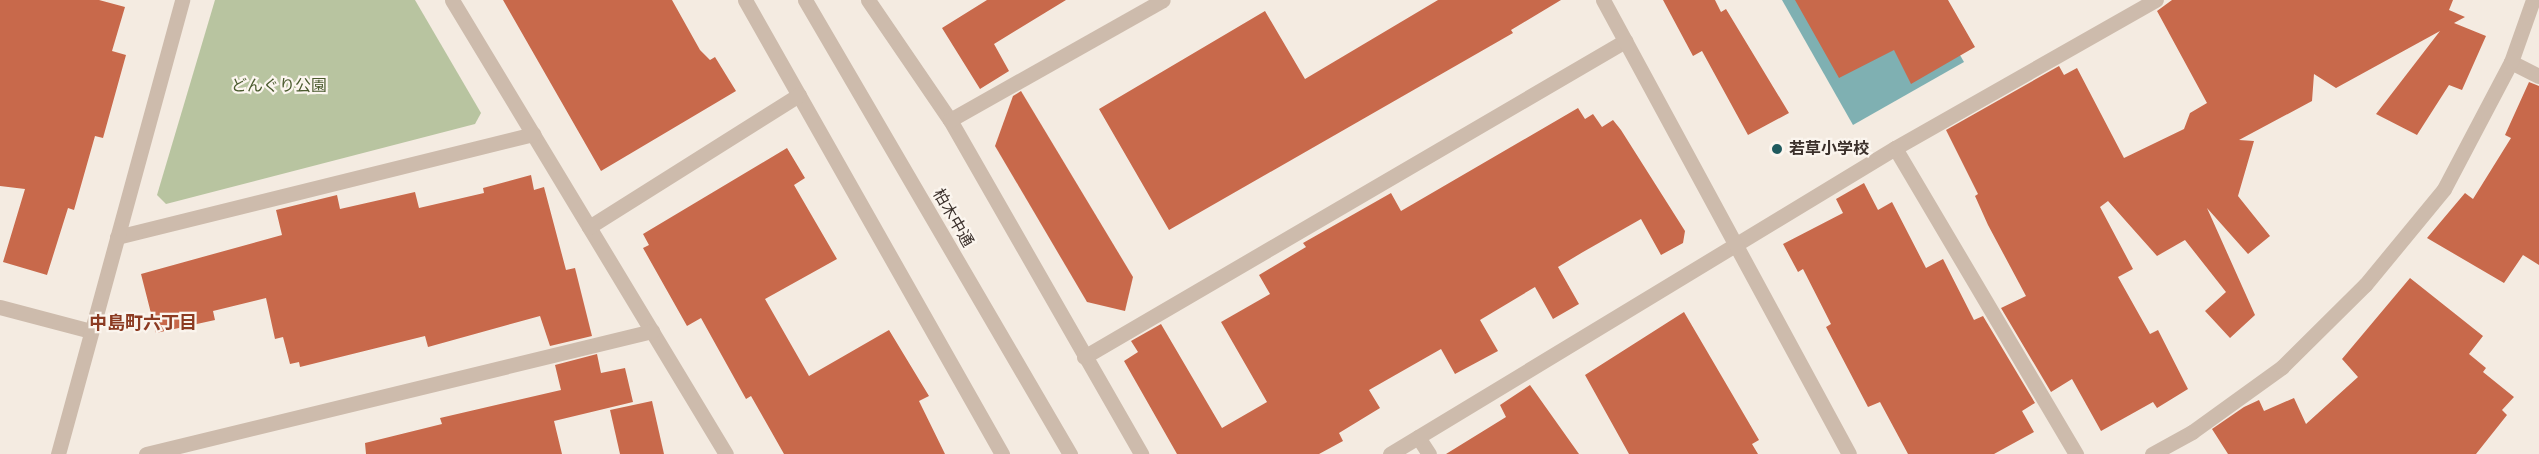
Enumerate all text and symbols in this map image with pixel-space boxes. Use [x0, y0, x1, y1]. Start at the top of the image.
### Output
park label: どんぐり公園 [231, 76, 327, 96]
place label: 若草小学校 [1789, 139, 1869, 159]
marker: 若草小学校 [1770, 142, 1784, 156]
street label: 柏木中通 [929, 185, 977, 251]
district label: 中島町六丁目 [89, 312, 197, 334]

